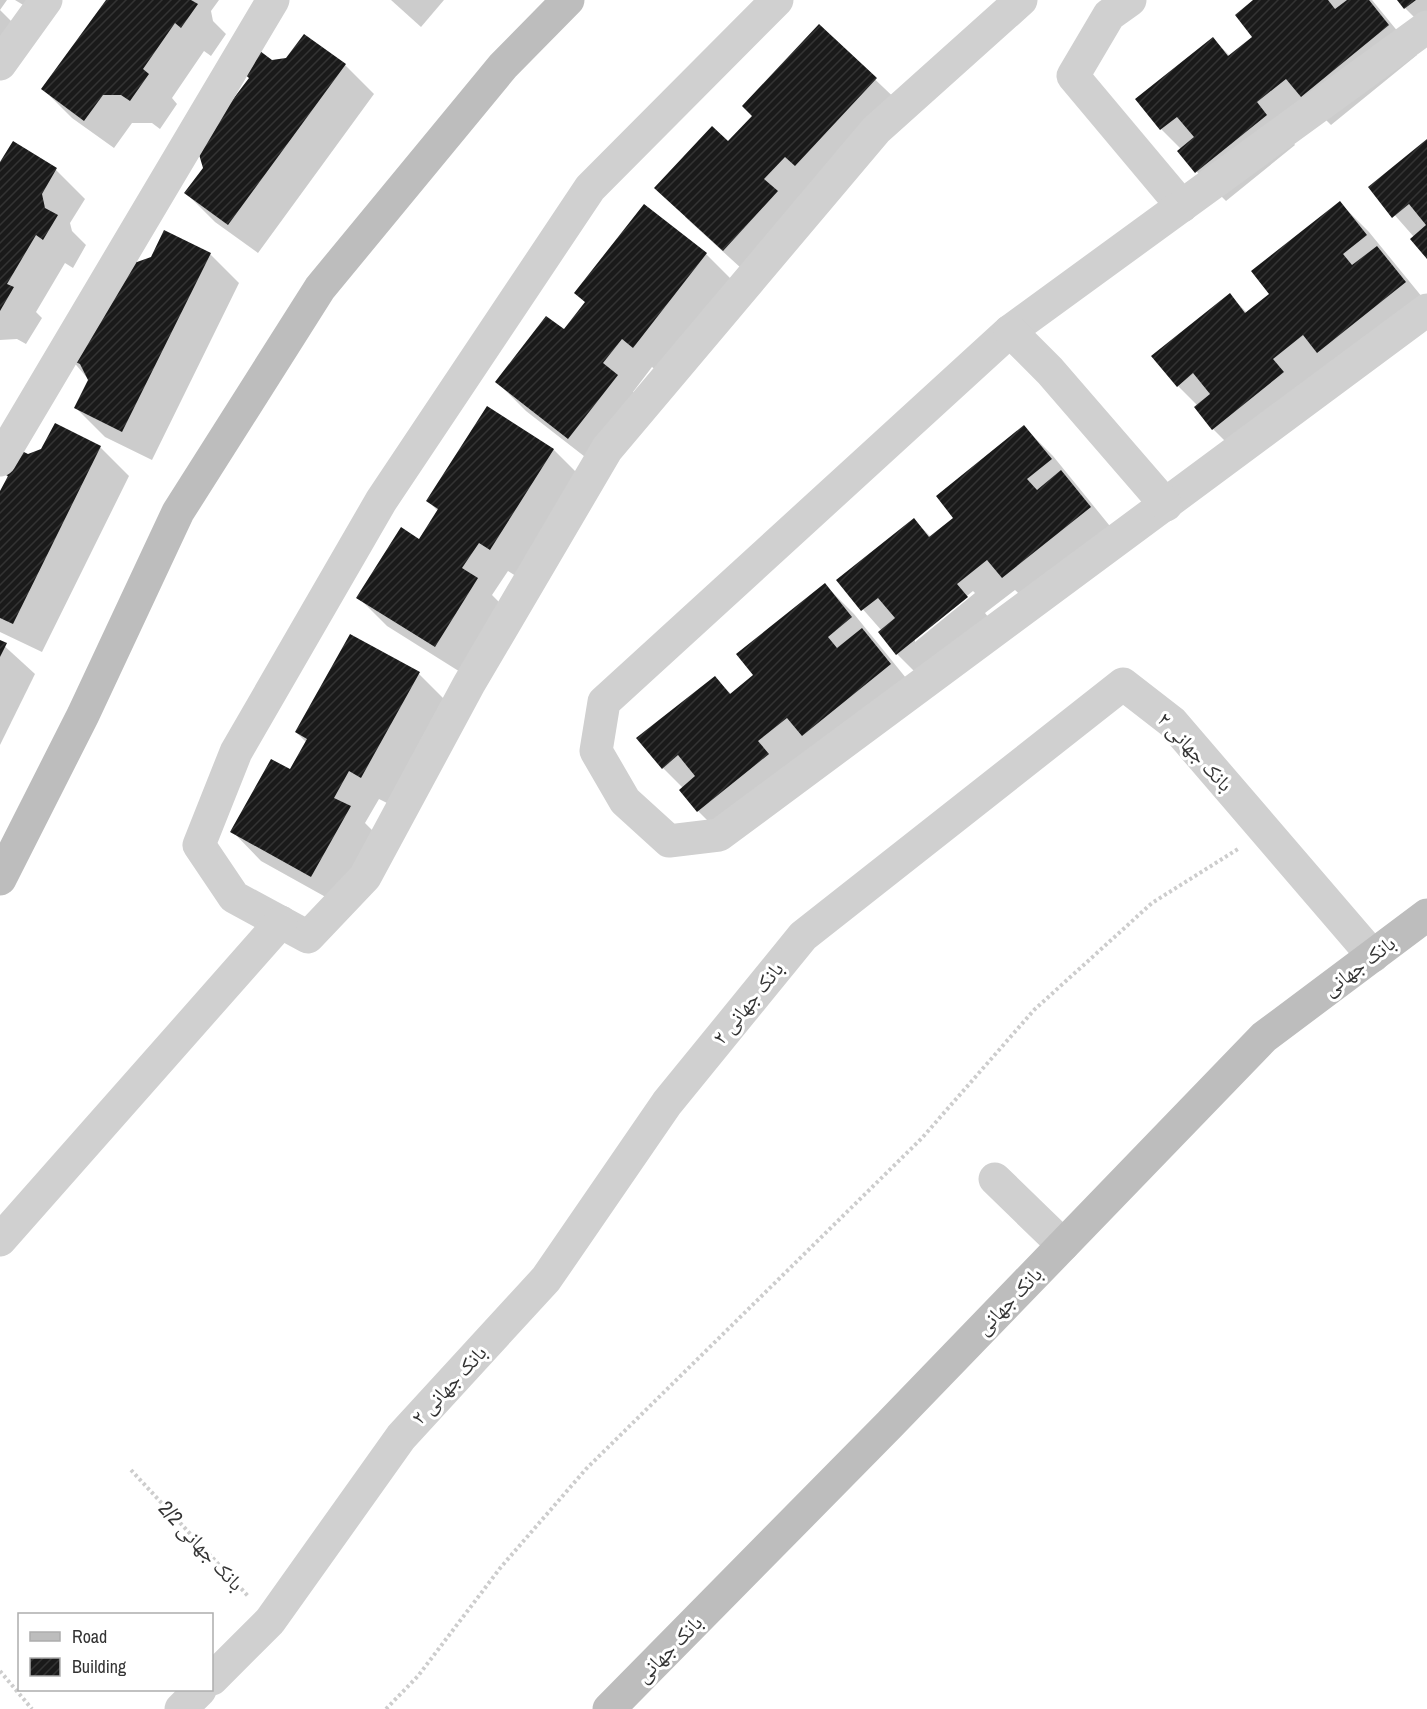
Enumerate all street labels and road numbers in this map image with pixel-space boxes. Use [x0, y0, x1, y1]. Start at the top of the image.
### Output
street label: بانک جهانی ۲ [1151, 706, 1240, 798]
street label: بانک جهانی [1316, 928, 1401, 1003]
street label: بانک جهانی ۲ [705, 955, 790, 1050]
street label: بانک جهانی [969, 1260, 1049, 1341]
street label: بانک جهانی ۲ [404, 1339, 493, 1431]
street label: بانک جهانی 2/2 [152, 1494, 251, 1597]
street label: بانک جهانی [628, 1608, 709, 1689]

